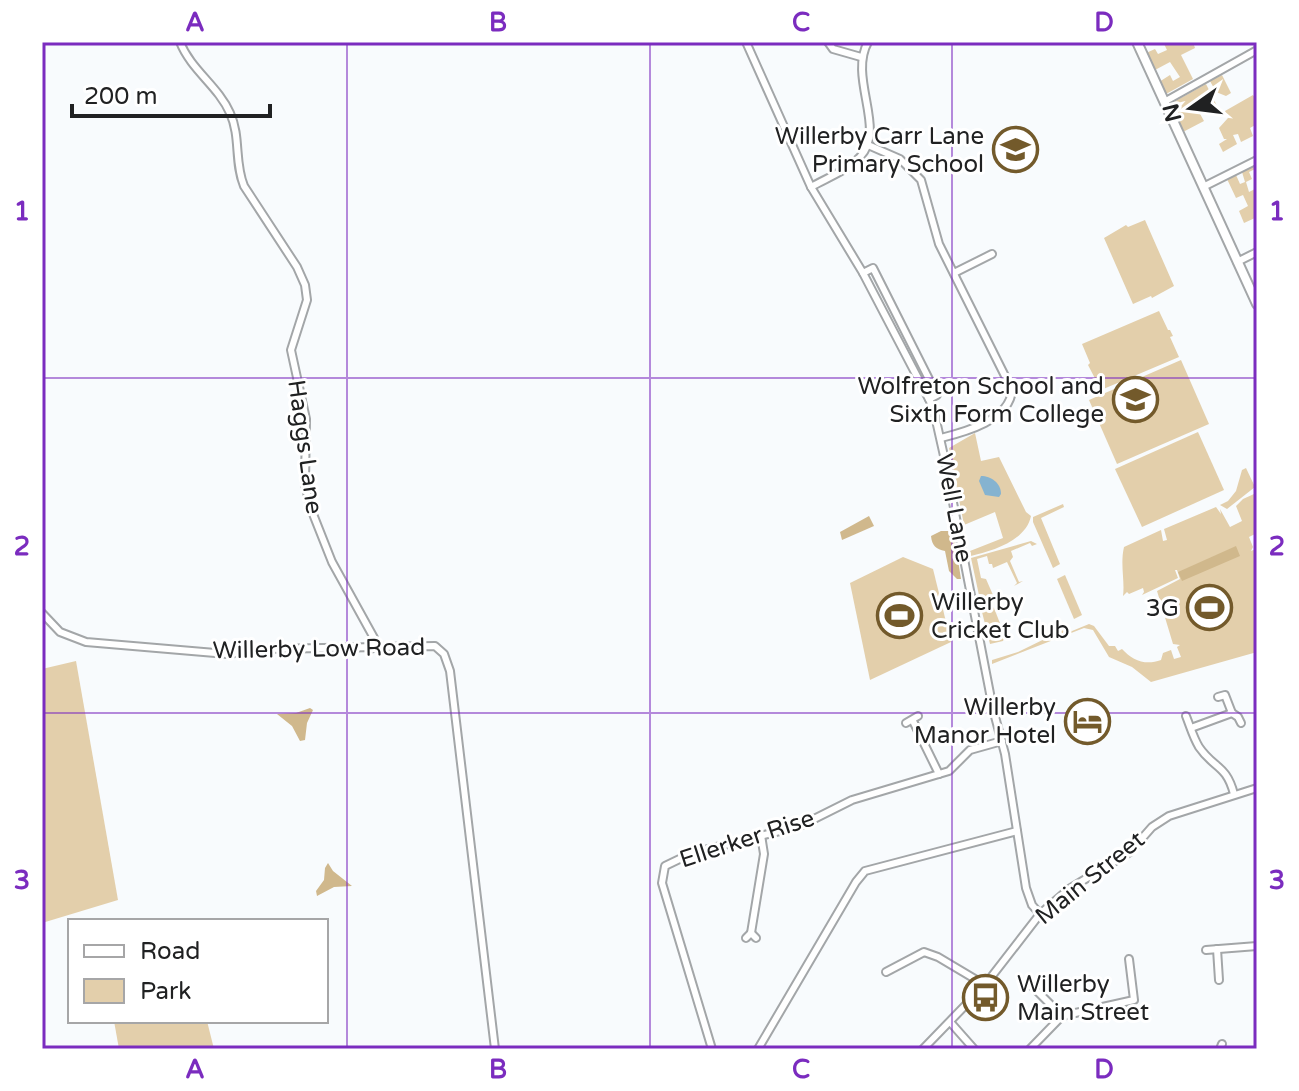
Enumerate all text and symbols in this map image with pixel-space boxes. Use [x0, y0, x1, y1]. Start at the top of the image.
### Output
text: A [185, 7, 205, 38]
text: B [489, 7, 507, 38]
text: C [792, 7, 810, 38]
text: D [1094, 7, 1114, 38]
scale bar [72, 68, 270, 118]
north arrow [1151, 68, 1231, 148]
text: 200 m [84, 82, 158, 111]
text: N [1158, 101, 1187, 124]
place label: Willerby Carr Lane Primary School [775, 122, 984, 179]
school or university icon: Willerby Carr Lane Primary School [991, 126, 1039, 174]
text: 1 [14, 196, 30, 227]
text: 1 [1269, 196, 1285, 227]
place label: Wolfreton School and Sixth Form College [857, 372, 1104, 429]
school or university icon: Wolfreton School and Sixth Form College [1111, 376, 1159, 424]
street label: Haggs Lane [281, 378, 329, 516]
street label: Well Lane [929, 451, 979, 565]
text: 2 [14, 531, 30, 562]
text: 2 [1269, 531, 1285, 562]
sports icon: 3G [1186, 584, 1234, 632]
place label: Willerby Cricket Club [931, 588, 1070, 645]
sports icon: Willerby Cricket Club [876, 592, 924, 640]
place label: 3G [1146, 594, 1179, 623]
street label: Willerby Low Road [212, 633, 426, 665]
place label: Willerby Manor Hotel [914, 693, 1056, 750]
hotel icon: Willerby Manor Hotel [1063, 697, 1111, 745]
street label: Ellerker Rise [676, 804, 818, 874]
street label: Main Street [1030, 825, 1150, 931]
text: 3 [14, 865, 30, 896]
text: 3 [1269, 865, 1285, 896]
legend [68, 919, 328, 1023]
text: Road [140, 937, 200, 966]
place label: Willerby Main Street [1017, 970, 1149, 1027]
bus stop icon: Willerby Main Street [962, 974, 1010, 1022]
text: Park [140, 977, 191, 1006]
text: A [185, 1054, 205, 1085]
text: B [489, 1054, 507, 1085]
text: C [792, 1054, 810, 1085]
text: D [1094, 1054, 1114, 1085]

